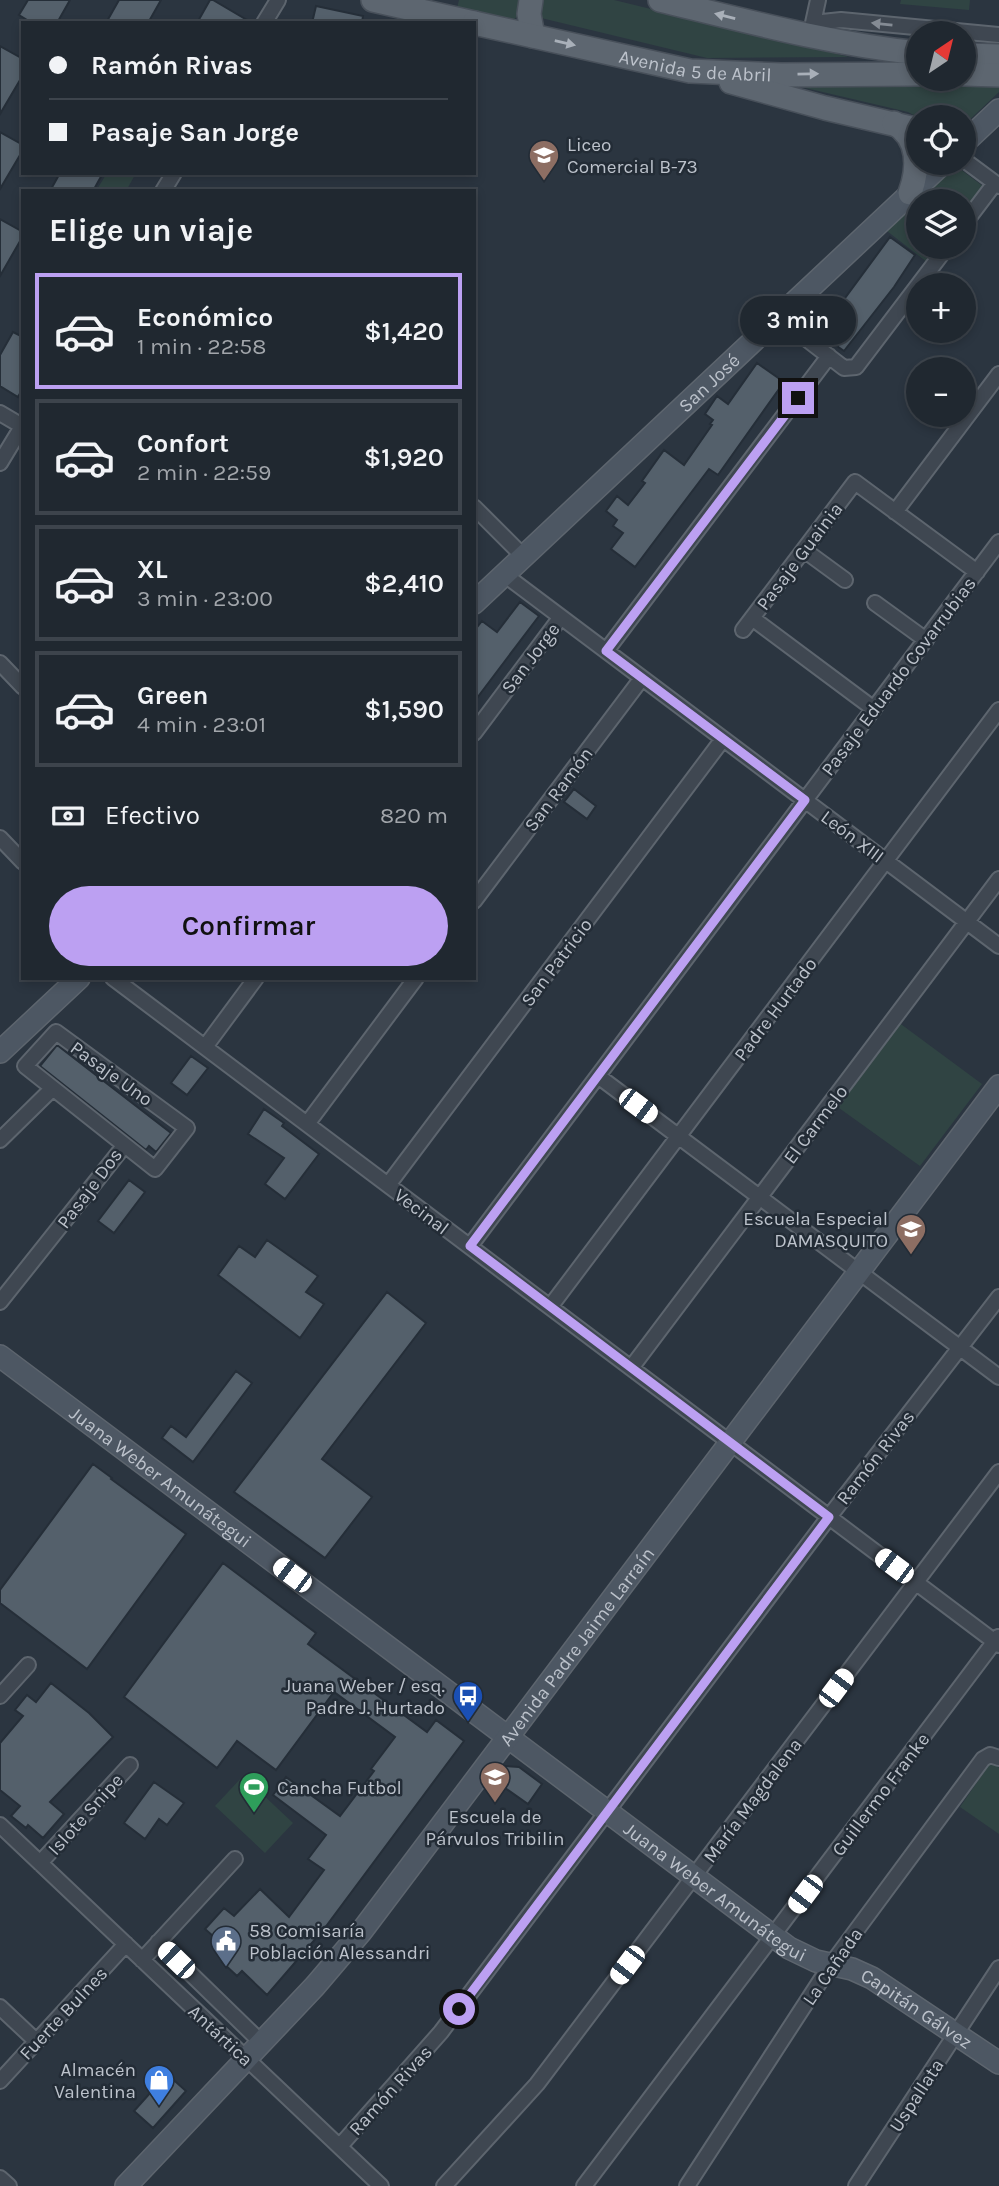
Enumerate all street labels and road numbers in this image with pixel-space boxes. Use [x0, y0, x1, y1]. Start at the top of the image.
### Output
street label: Avenida 5 de Abril [617, 46, 772, 87]
street label: San José [674, 349, 745, 417]
street label: Pasaje Guainia [752, 498, 847, 615]
street label: Pasaje Eduardo Covarrubias [817, 573, 981, 780]
street label: San Jorge [497, 619, 565, 698]
street label: San Ramón [520, 743, 598, 836]
street label: León XIII [817, 806, 888, 868]
street label: San Patricio [517, 914, 597, 1011]
street label: Padre Hurtado [730, 954, 822, 1066]
street label: Pasaje Uno [66, 1037, 157, 1111]
street label: El Carmelo [779, 1081, 852, 1168]
street label: Pasaje Dos [53, 1144, 127, 1233]
street label: Vecinal [390, 1184, 453, 1239]
street label: Juana Weber Amunátegui [65, 1402, 255, 1553]
street label: Ramón Rivas [832, 1406, 919, 1509]
street label: Avenida Padre Jaime Larraín [495, 1543, 659, 1751]
street label: Guillermo Franke [827, 1729, 934, 1861]
street label: María Magdalena [699, 1734, 807, 1867]
street label: Islote Snipe [43, 1769, 128, 1860]
street label: Juana Weber Amunátegui [619, 1818, 810, 1967]
street label: La Cañada [798, 1924, 868, 2010]
street label: Fuerte Bulnes [15, 1963, 112, 2065]
street label: Capitán Gálvez [857, 1965, 976, 2054]
street label: Antártica [184, 2000, 257, 2071]
street label: Ramón Rivas [345, 2041, 437, 2140]
street label: Uspallata [885, 2055, 949, 2136]

